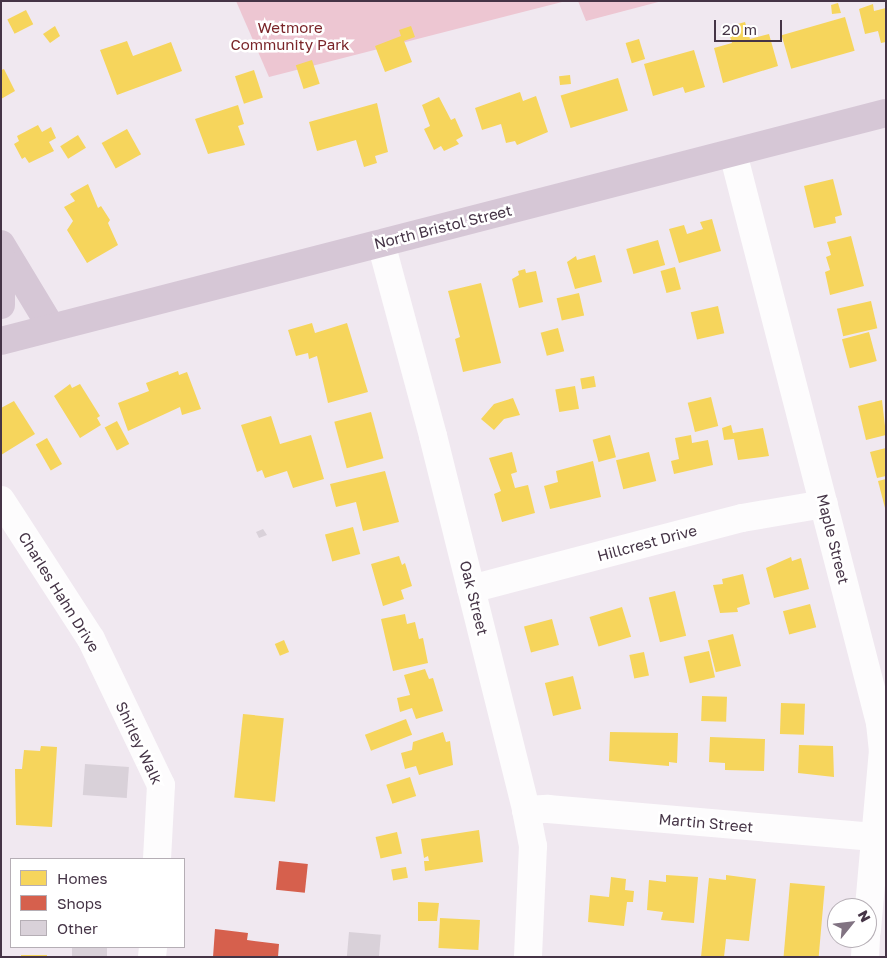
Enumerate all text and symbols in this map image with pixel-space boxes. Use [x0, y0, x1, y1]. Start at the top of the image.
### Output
scale bar [717, 10, 784, 42]
park label: Wetmore Community Park [231, 18, 349, 53]
text: 20 m [722, 20, 757, 38]
street label: North Bristol Street [372, 201, 514, 253]
street label: Maple Street [813, 492, 853, 586]
street label: Hillcrest Drive [595, 521, 699, 565]
street label: Charles Hahn Drive [15, 529, 103, 655]
street label: Oak Street [456, 559, 492, 637]
street label: Shirley Walk [112, 699, 166, 787]
street label: Martin Street [658, 810, 754, 836]
legend [10, 858, 185, 948]
text: Homes [57, 869, 107, 887]
text: Shops [57, 894, 102, 912]
north arrow [827, 898, 877, 948]
text: N [855, 907, 875, 925]
text: Other [57, 919, 98, 937]

